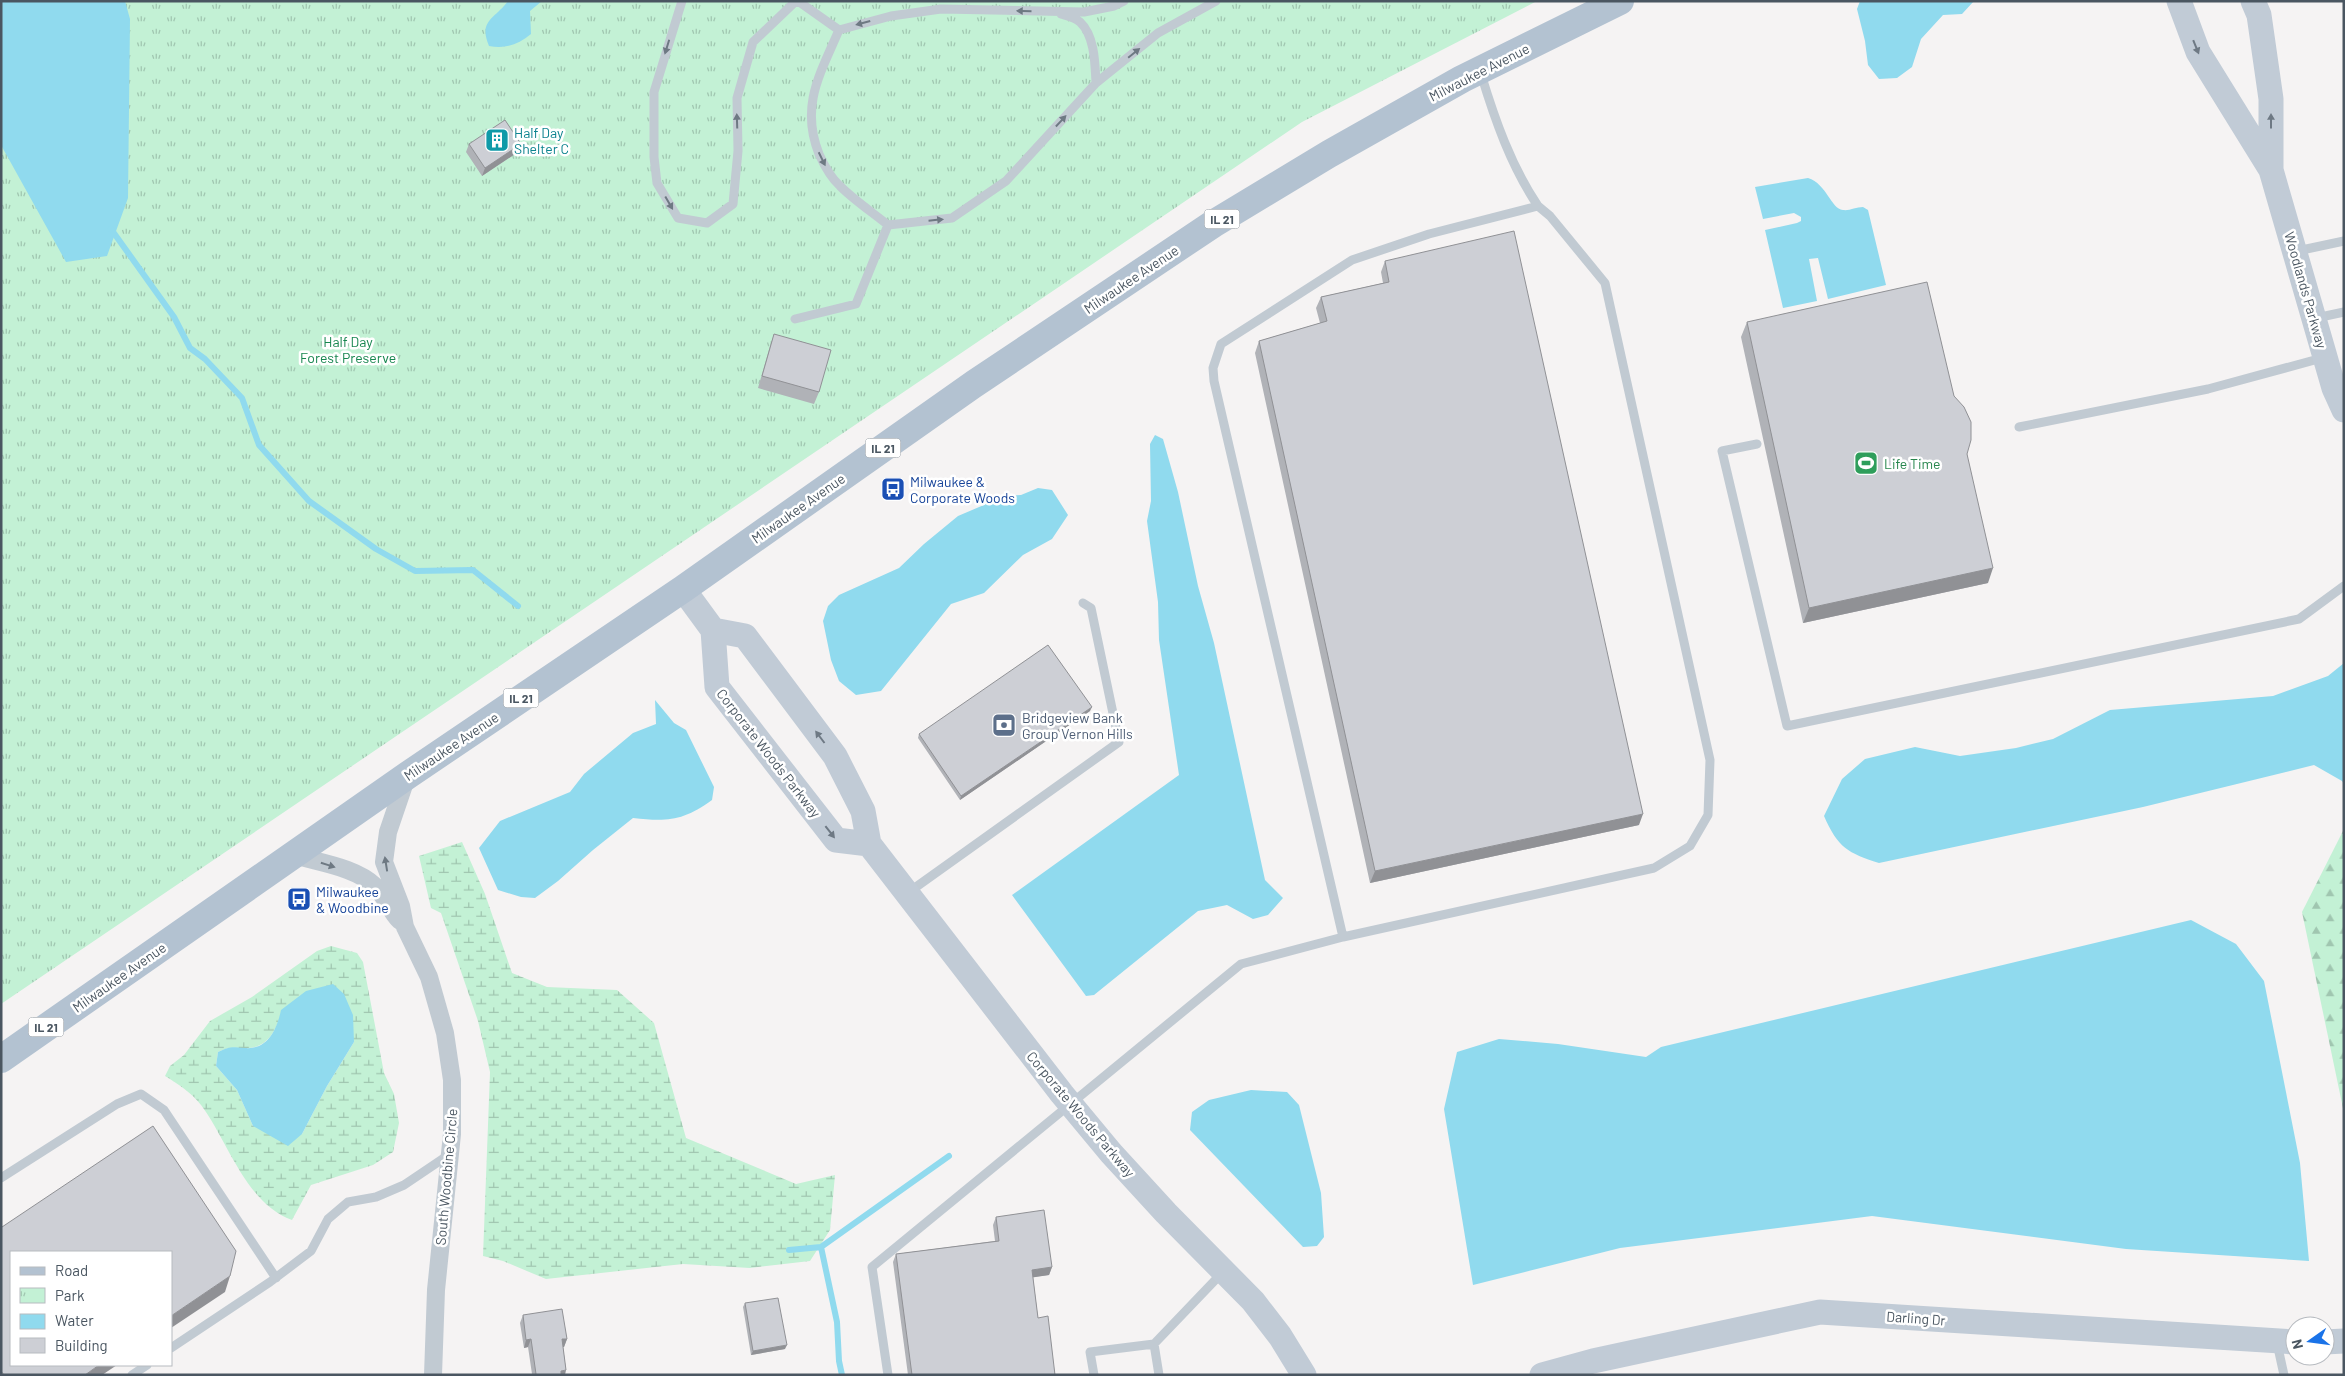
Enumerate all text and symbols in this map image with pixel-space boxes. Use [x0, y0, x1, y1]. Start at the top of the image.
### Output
one-way arrow [1016, 6, 1032, 14]
one-way arrow [856, 19, 871, 27]
street label: Milwaukee Avenue [1426, 39, 1532, 105]
one-way arrow [663, 40, 671, 55]
one-way arrow [2192, 40, 2200, 55]
one-way arrow [1127, 47, 1140, 58]
one-way arrow [733, 113, 741, 129]
one-way arrow [2267, 113, 2275, 129]
one-way arrow [1055, 116, 1067, 128]
place label: Half Day Shelter C [514, 124, 569, 157]
building icon: Half Day Shelter C [484, 127, 510, 153]
one-way arrow [818, 152, 826, 167]
one-way arrow [664, 196, 673, 209]
road number: IL 21 [1204, 210, 1240, 228]
one-way arrow [929, 216, 945, 224]
street label: Woodlands Parkway [2281, 230, 2331, 351]
street label: Milwaukee Avenue [1080, 241, 1182, 317]
park label: Half Day Forest Preserve [300, 333, 396, 366]
road number: IL 21 [866, 438, 900, 458]
sports icon: Life Time [1853, 450, 1879, 476]
place label: Life Time [1884, 455, 1940, 472]
street label: Milwaukee Avenue [748, 469, 848, 547]
place label: Milwaukee & Corporate Woods [910, 473, 1015, 506]
bus stop icon: Milwaukee & Corporate Woods [880, 476, 906, 502]
street label: Corporate Woods Parkway [713, 685, 825, 821]
road number: IL 21 [504, 688, 538, 708]
street label: Milwaukee Avenue [400, 708, 502, 784]
place label: Bridgeview Bank Group Vernon Hills [1022, 709, 1133, 742]
bank icon: Bridgeview Bank Group Vernon Hills [991, 712, 1017, 738]
one-way arrow [815, 730, 825, 744]
one-way arrow [825, 825, 835, 839]
one-way arrow [382, 856, 390, 872]
one-way arrow [321, 862, 336, 870]
place label: Milwaukee & Woodbine [316, 883, 389, 916]
bus stop icon: Milwaukee & Woodbine [286, 886, 312, 912]
street label: Milwaukee Avenue [69, 938, 169, 1016]
road number: IL 21 [28, 1018, 64, 1036]
street label: Corporate Woods Parkway [1023, 1048, 1139, 1181]
street label: South Woodbine Circle [432, 1108, 460, 1246]
legend [10, 1251, 172, 1366]
text: Road [55, 1261, 88, 1279]
text: Park [55, 1286, 85, 1304]
street label: Darling Dr [1886, 1307, 1946, 1329]
text: Water [55, 1311, 94, 1329]
north arrow [2285, 1316, 2335, 1366]
text: Building [55, 1336, 108, 1354]
text: N [2288, 1338, 2306, 1351]

